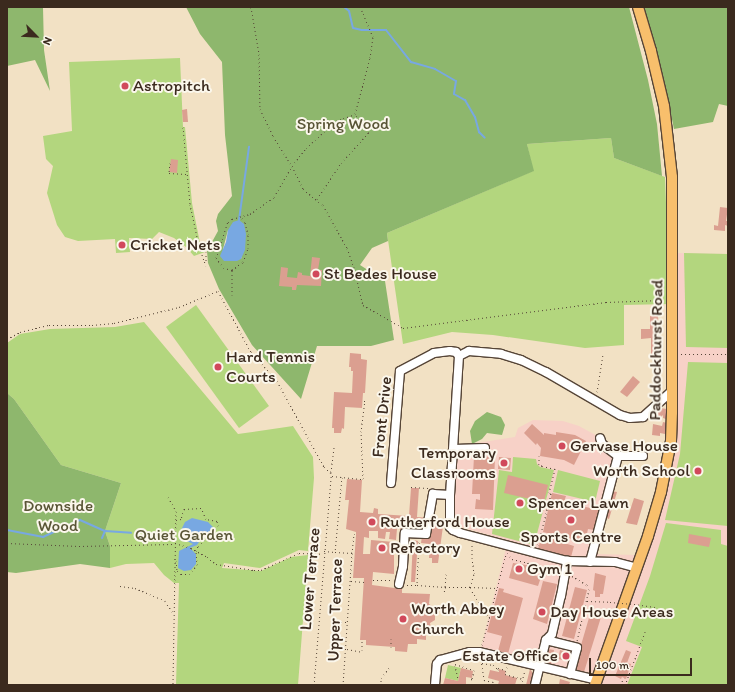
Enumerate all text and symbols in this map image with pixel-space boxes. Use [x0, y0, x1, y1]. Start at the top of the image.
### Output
north arrow [16, 16, 56, 56]
text: N [40, 35, 55, 47]
place label: Astropitch [133, 76, 210, 96]
marker: Astropitch [120, 81, 130, 91]
park label: Spring Wood [297, 114, 389, 134]
place label: Cricket Nets [130, 235, 220, 255]
marker: Cricket Nets [117, 240, 127, 250]
place label: St Bedes House [324, 264, 437, 284]
marker: St Bedes House [311, 269, 321, 279]
street label: Paddockhurst Road [645, 279, 667, 421]
place label: Hard Tennis Courts [226, 347, 313, 387]
marker: Hard Tennis Courts [213, 362, 223, 372]
street label: Front Drive [368, 375, 396, 459]
place label: Gervase House [570, 436, 678, 456]
marker: Gervase House [557, 441, 567, 451]
place label: Temporary Classrooms [411, 443, 496, 483]
marker: Temporary Classrooms [499, 458, 509, 468]
place label: Worth School [593, 461, 690, 481]
marker: Worth School [693, 466, 703, 476]
place label: Spencer Lawn [528, 493, 628, 513]
park label: Downside Wood [23, 496, 93, 536]
marker: Spencer Lawn [515, 498, 525, 508]
place label: Rutherford House [380, 512, 510, 532]
marker: Sports Centre [566, 515, 576, 525]
marker: Rutherford House [367, 517, 377, 527]
park label: Quiet Garden [135, 525, 233, 545]
place label: Sports Centre [520, 527, 622, 547]
street label: Lower Terrace [295, 528, 325, 630]
place label: Refectory [390, 538, 460, 558]
marker: Refectory [377, 543, 387, 553]
street label: Upper Terrace [323, 559, 347, 661]
place label: Gym 1 [527, 559, 572, 579]
marker: Gym 1 [514, 564, 524, 574]
place label: Worth Abbey Church [411, 599, 504, 639]
place label: Day House Areas [550, 602, 673, 622]
marker: Day House Areas [537, 607, 547, 617]
marker: Worth Abbey Church [398, 614, 408, 624]
place label: Estate Office [462, 646, 558, 666]
scale bar [591, 650, 694, 676]
marker: Estate Office [561, 651, 571, 661]
text: 100 m [596, 658, 629, 672]

